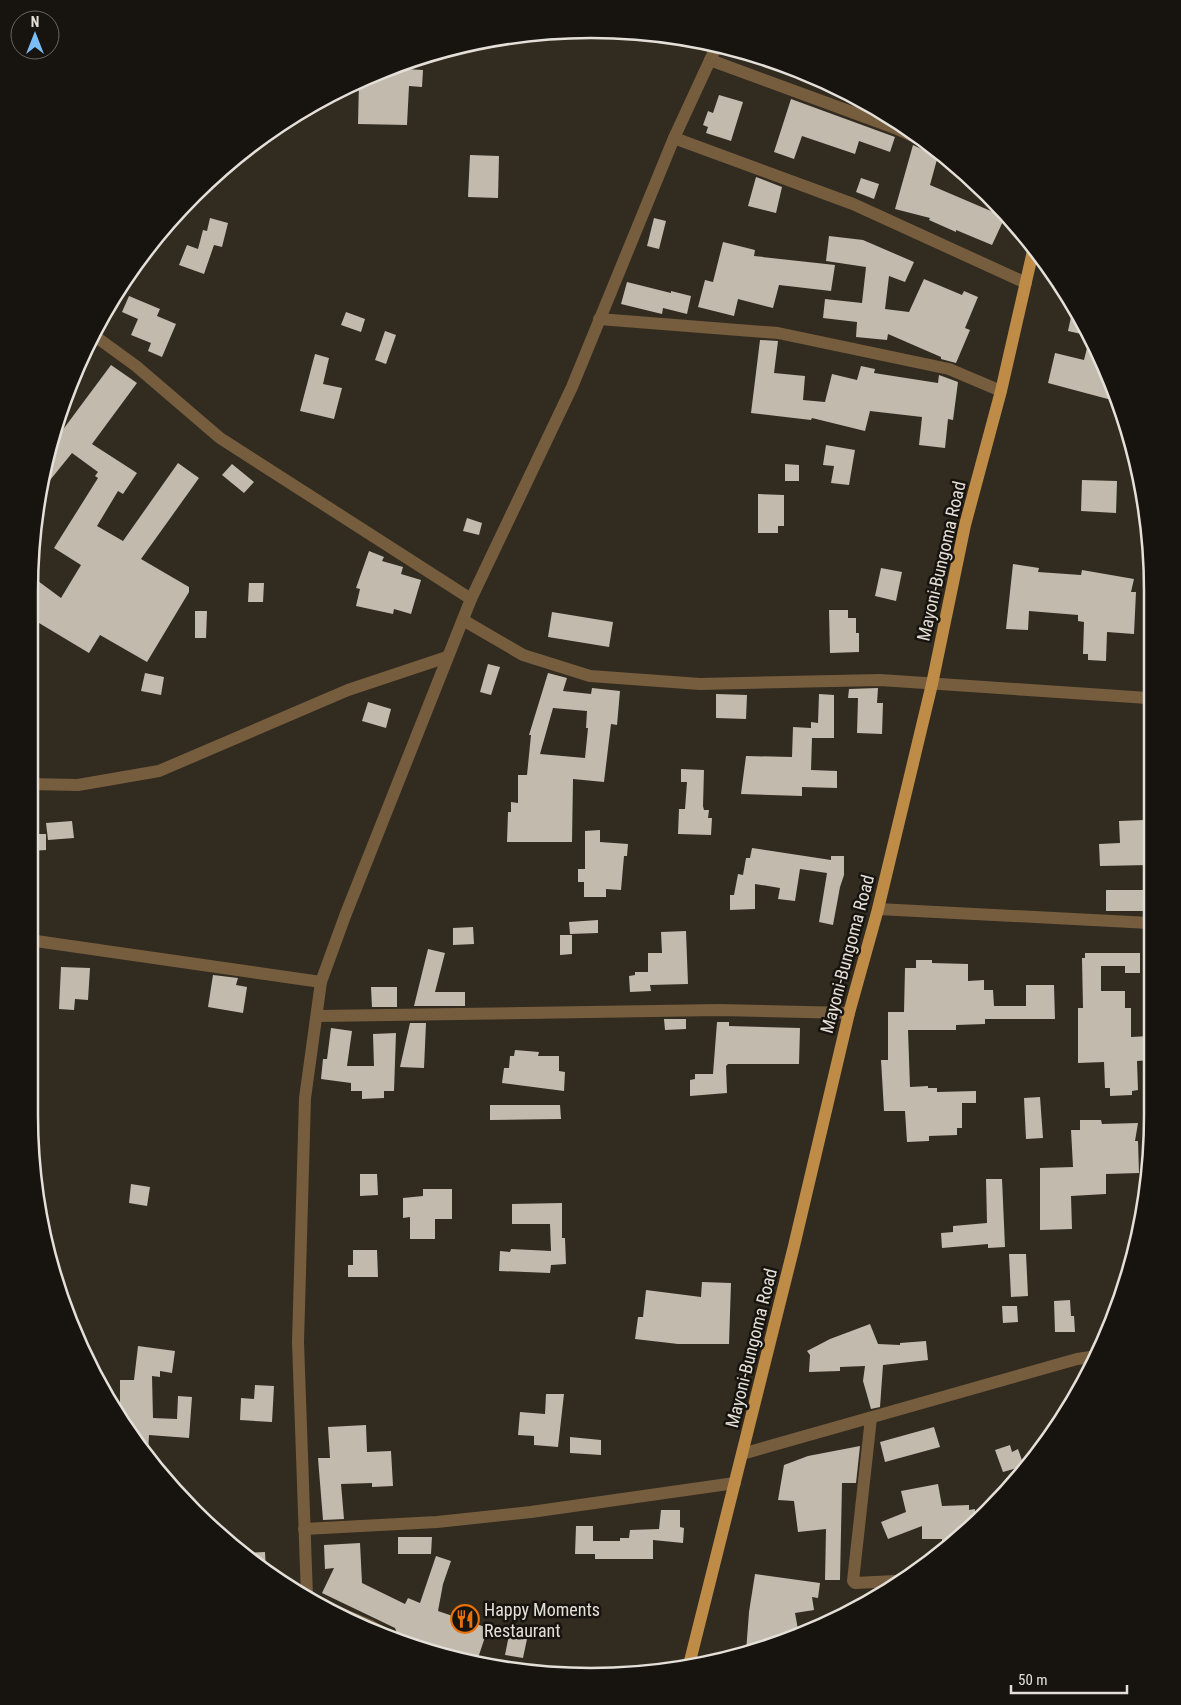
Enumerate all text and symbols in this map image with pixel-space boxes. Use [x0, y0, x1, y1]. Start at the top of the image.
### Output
north arrow [10, 10, 60, 60]
text: N [31, 14, 39, 30]
street label: Mayoni-Bungoma Road [912, 479, 970, 643]
street label: Mayoni-Bungoma Road [816, 872, 878, 1036]
street label: Mayoni-Bungoma Road [721, 1266, 781, 1430]
place label: Happy Moments Restaurant [484, 1599, 600, 1641]
restaurant icon: Happy Moments Restaurant [450, 1604, 480, 1634]
scale bar [1011, 1662, 1127, 1694]
text: 50 m [1018, 1671, 1048, 1689]

